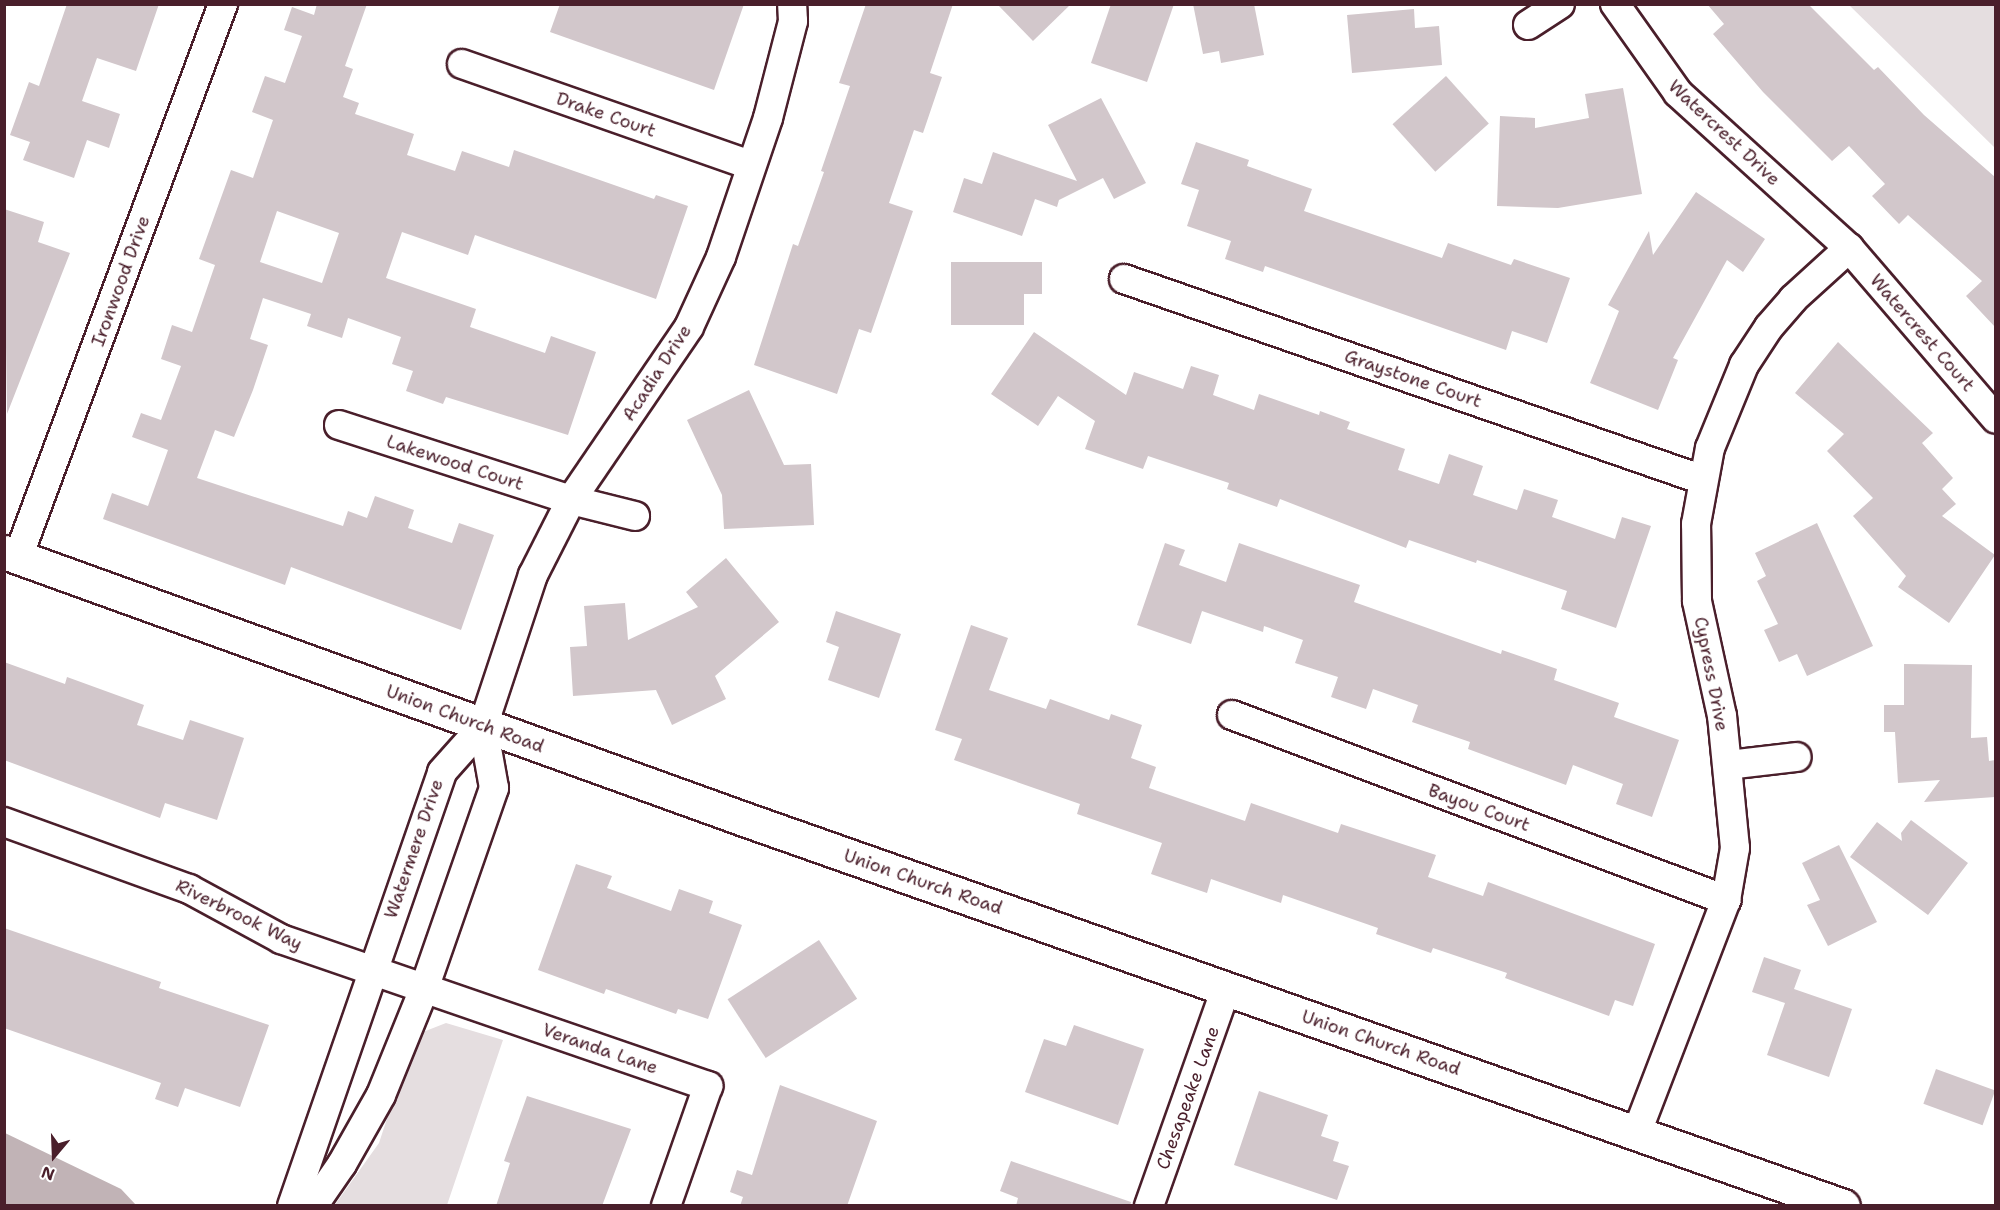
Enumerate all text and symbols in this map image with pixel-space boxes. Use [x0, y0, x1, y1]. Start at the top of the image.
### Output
street label: Watercrest Drive [1664, 76, 1784, 190]
street label: Drake Court [553, 88, 659, 142]
street label: Ironwood Drive [87, 213, 155, 349]
street label: Watercrest Court [1865, 270, 1979, 396]
street label: Acadia Drive [618, 321, 696, 425]
street label: Graystone Court [1342, 345, 1484, 413]
street label: Lakewood Court [384, 431, 526, 495]
street label: Cypress Drive [1689, 615, 1733, 733]
street label: Union Church Road [383, 680, 547, 758]
street label: Watermere Drive [380, 777, 448, 921]
street label: Bayou Court [1425, 780, 1533, 836]
street label: Union Church Road [841, 845, 1005, 919]
street label: Riverbrook Way [172, 875, 306, 955]
street label: Union Church Road [1299, 1006, 1463, 1080]
street label: Veranda Lane [539, 1019, 661, 1079]
street label: Chesapeake Lane [1152, 1023, 1224, 1173]
north arrow [24, 1126, 84, 1186]
text: N [39, 1161, 57, 1185]

